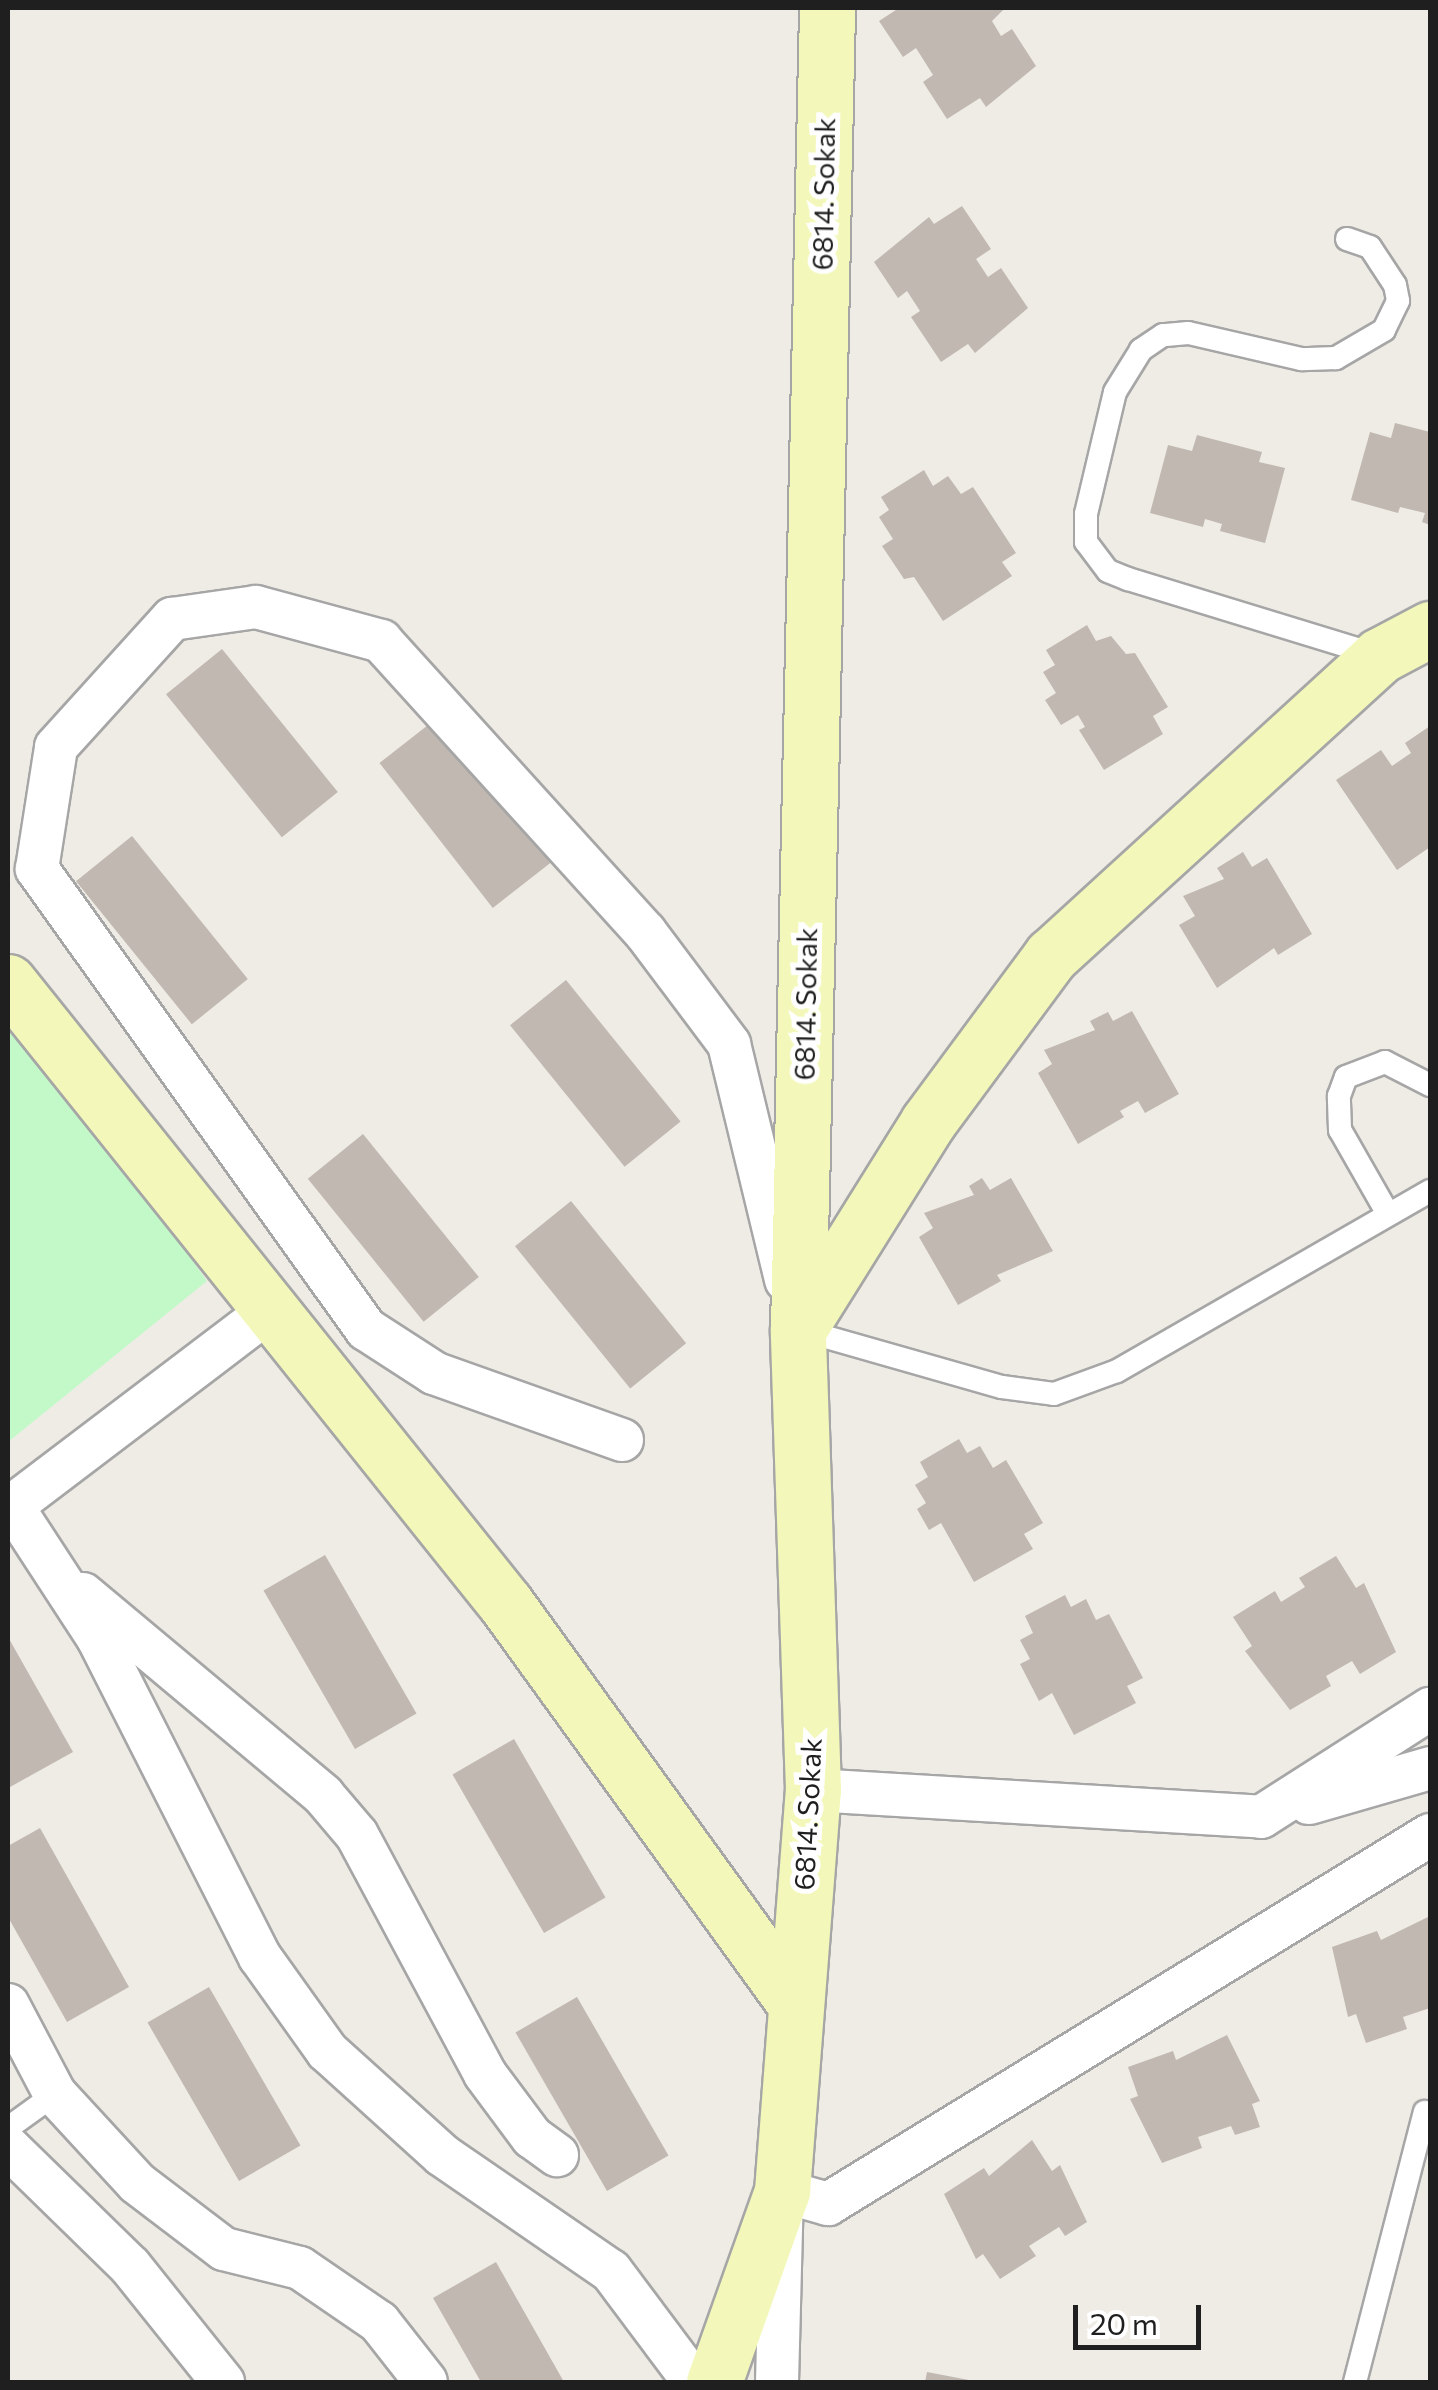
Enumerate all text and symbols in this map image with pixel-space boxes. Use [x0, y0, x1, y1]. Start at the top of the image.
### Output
street label: 6814. Sokak [805, 117, 841, 271]
street label: 6814. Sokak [787, 927, 823, 1081]
street label: 6814. Sokak [786, 1737, 828, 1891]
scale bar [1078, 2285, 1206, 2347]
text: 20 m [1090, 2304, 1158, 2341]

